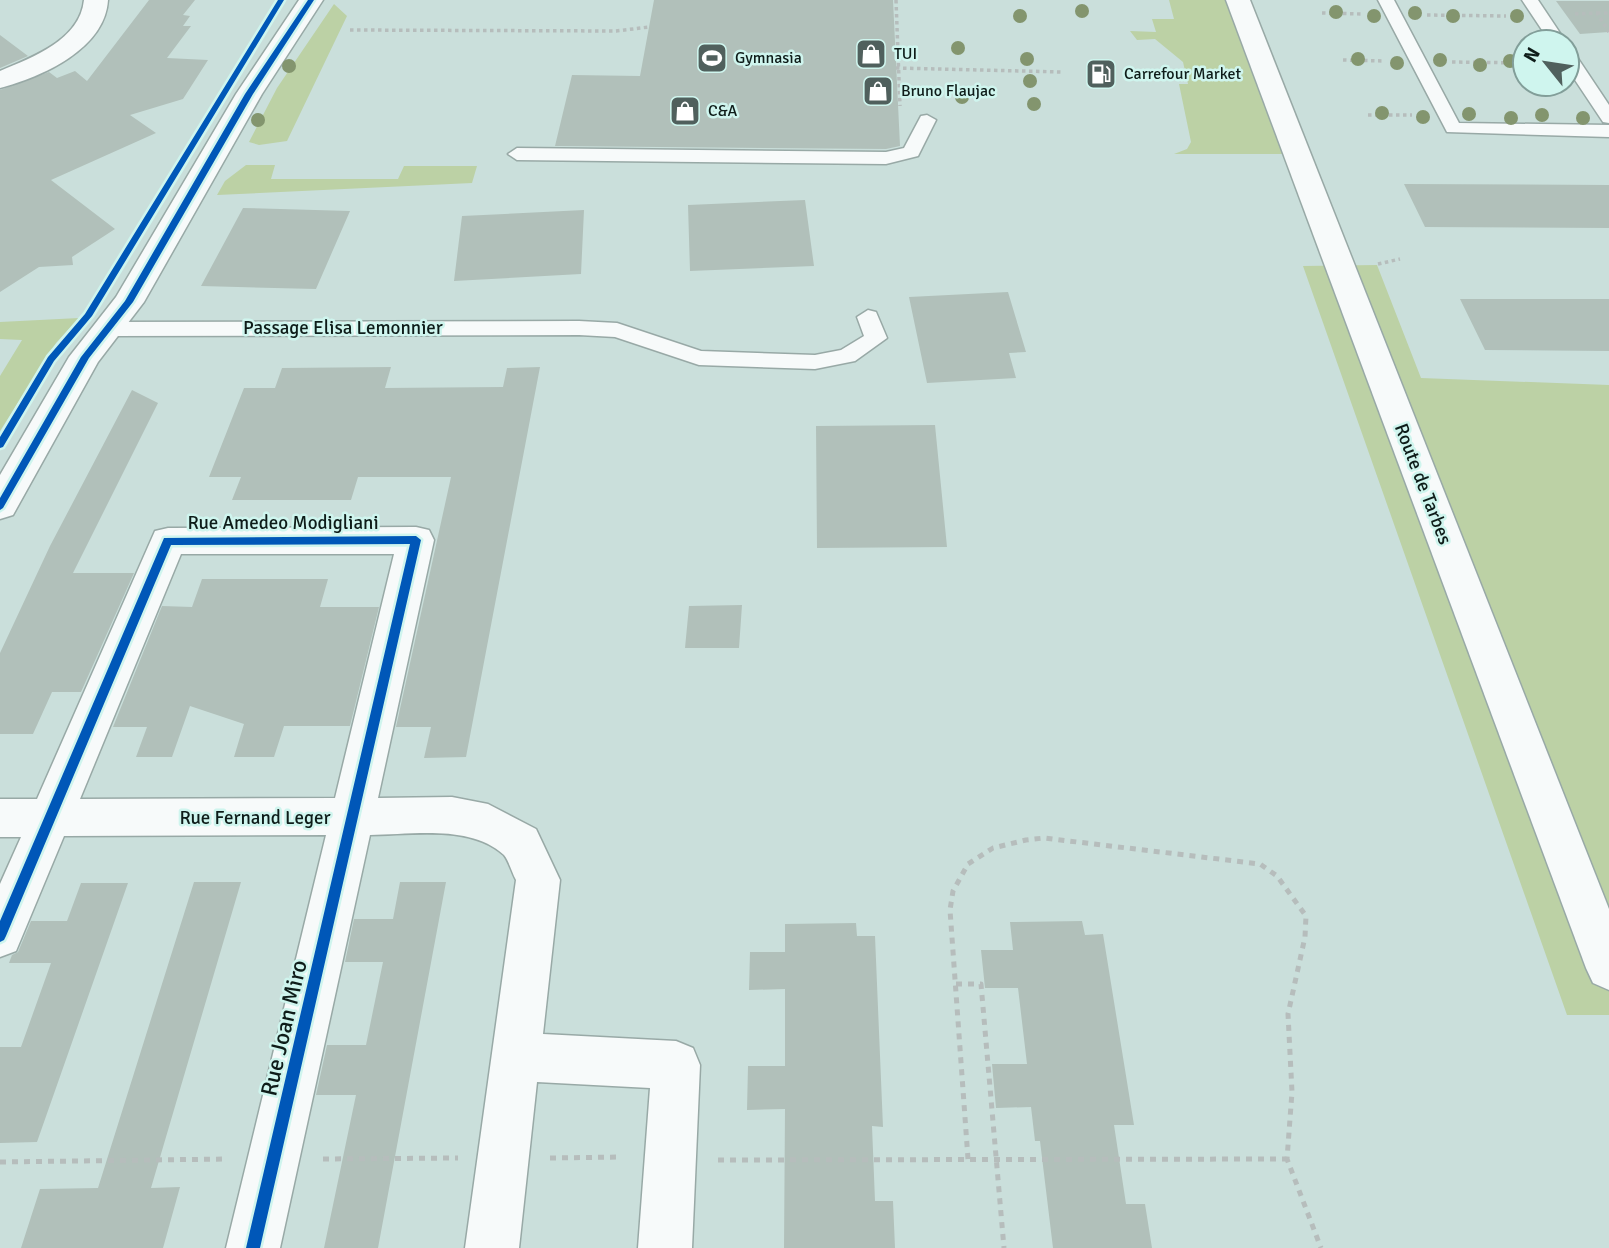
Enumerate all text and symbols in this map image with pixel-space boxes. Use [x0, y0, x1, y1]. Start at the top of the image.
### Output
north arrow [1511, 28, 1581, 98]
shop icon: TUI [854, 37, 888, 71]
sports icon: Gymnasia [695, 41, 729, 75]
text: N [1518, 43, 1546, 67]
place label: TUI [894, 44, 917, 64]
place label: Gymnasia [735, 48, 802, 68]
fuel station icon: Carrefour Market [1084, 57, 1118, 91]
place label: Carrefour Market [1124, 64, 1241, 84]
shop icon: Bruno Flaujac [861, 74, 895, 108]
place label: Bruno Flaujac [901, 81, 996, 101]
shop icon: C&A [668, 94, 702, 128]
place label: C&A [708, 101, 738, 121]
street label: Passage Elisa Lemonnier [243, 316, 443, 340]
street label: Route de Tarbes [1389, 420, 1457, 548]
street label: Rue Amedeo Modigliani [187, 511, 379, 535]
street label: Rue Fernand Leger [180, 806, 330, 830]
street label: Rue Joan Miro [254, 957, 314, 1099]

